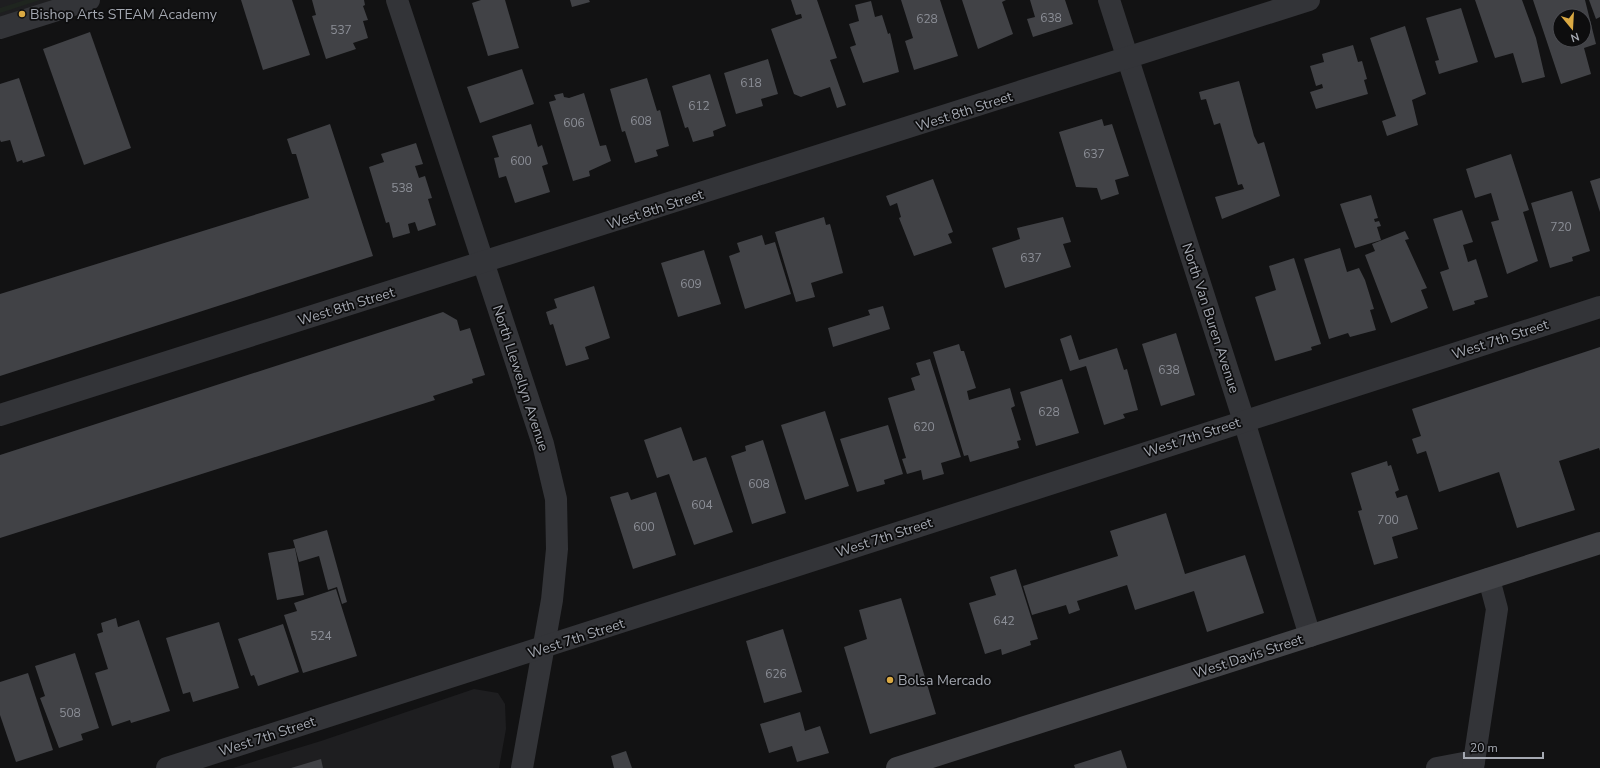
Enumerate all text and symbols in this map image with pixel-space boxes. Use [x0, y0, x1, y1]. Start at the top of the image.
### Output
place label: Bishop Arts STEAM Academy [30, 5, 218, 24]
north arrow [1552, 8, 1592, 48]
marker: Bishop Arts STEAM Academy [17, 9, 27, 19]
house number: 638 [1040, 10, 1062, 26]
house number: 628 [916, 11, 938, 27]
house number: 537 [330, 22, 352, 38]
text: N [1569, 29, 1581, 45]
house number: 618 [740, 75, 762, 91]
street label: West 8th Street [914, 87, 1015, 136]
house number: 612 [688, 98, 710, 114]
house number: 608 [630, 113, 652, 129]
house number: 606 [563, 115, 585, 131]
house number: 637 [1083, 146, 1105, 162]
house number: 600 [510, 153, 532, 169]
house number: 538 [391, 180, 413, 196]
street label: West 8th Street [605, 185, 706, 234]
house number: 720 [1550, 219, 1572, 235]
street label: North Van Buren Avenue [1177, 241, 1244, 396]
house number: 637 [1020, 250, 1042, 266]
house number: 609 [680, 276, 702, 292]
street label: West 8th Street [295, 283, 397, 330]
street label: North Llewellyn Avenue [488, 303, 553, 454]
street label: West 7th Street [1450, 315, 1551, 364]
house number: 638 [1158, 362, 1180, 378]
house number: 628 [1038, 404, 1060, 420]
street label: West 7th Street [1142, 413, 1243, 462]
house number: 620 [913, 419, 935, 435]
house number: 608 [748, 476, 770, 492]
house number: 604 [691, 497, 713, 513]
house number: 700 [1377, 512, 1399, 528]
street label: West 7th Street [834, 513, 935, 562]
house number: 600 [633, 519, 655, 535]
house number: 642 [993, 613, 1015, 629]
street label: West 7th Street [526, 614, 627, 663]
house number: 524 [310, 628, 332, 644]
street label: West Davis Street [1191, 630, 1305, 683]
house number: 626 [765, 666, 787, 682]
place label: Bolsa Mercado [898, 671, 991, 690]
marker: Bolsa Mercado [885, 675, 895, 685]
house number: 508 [59, 705, 81, 721]
street label: West 7th Street [217, 712, 318, 761]
scale bar [1464, 734, 1543, 760]
text: 20 m [1470, 740, 1498, 756]

